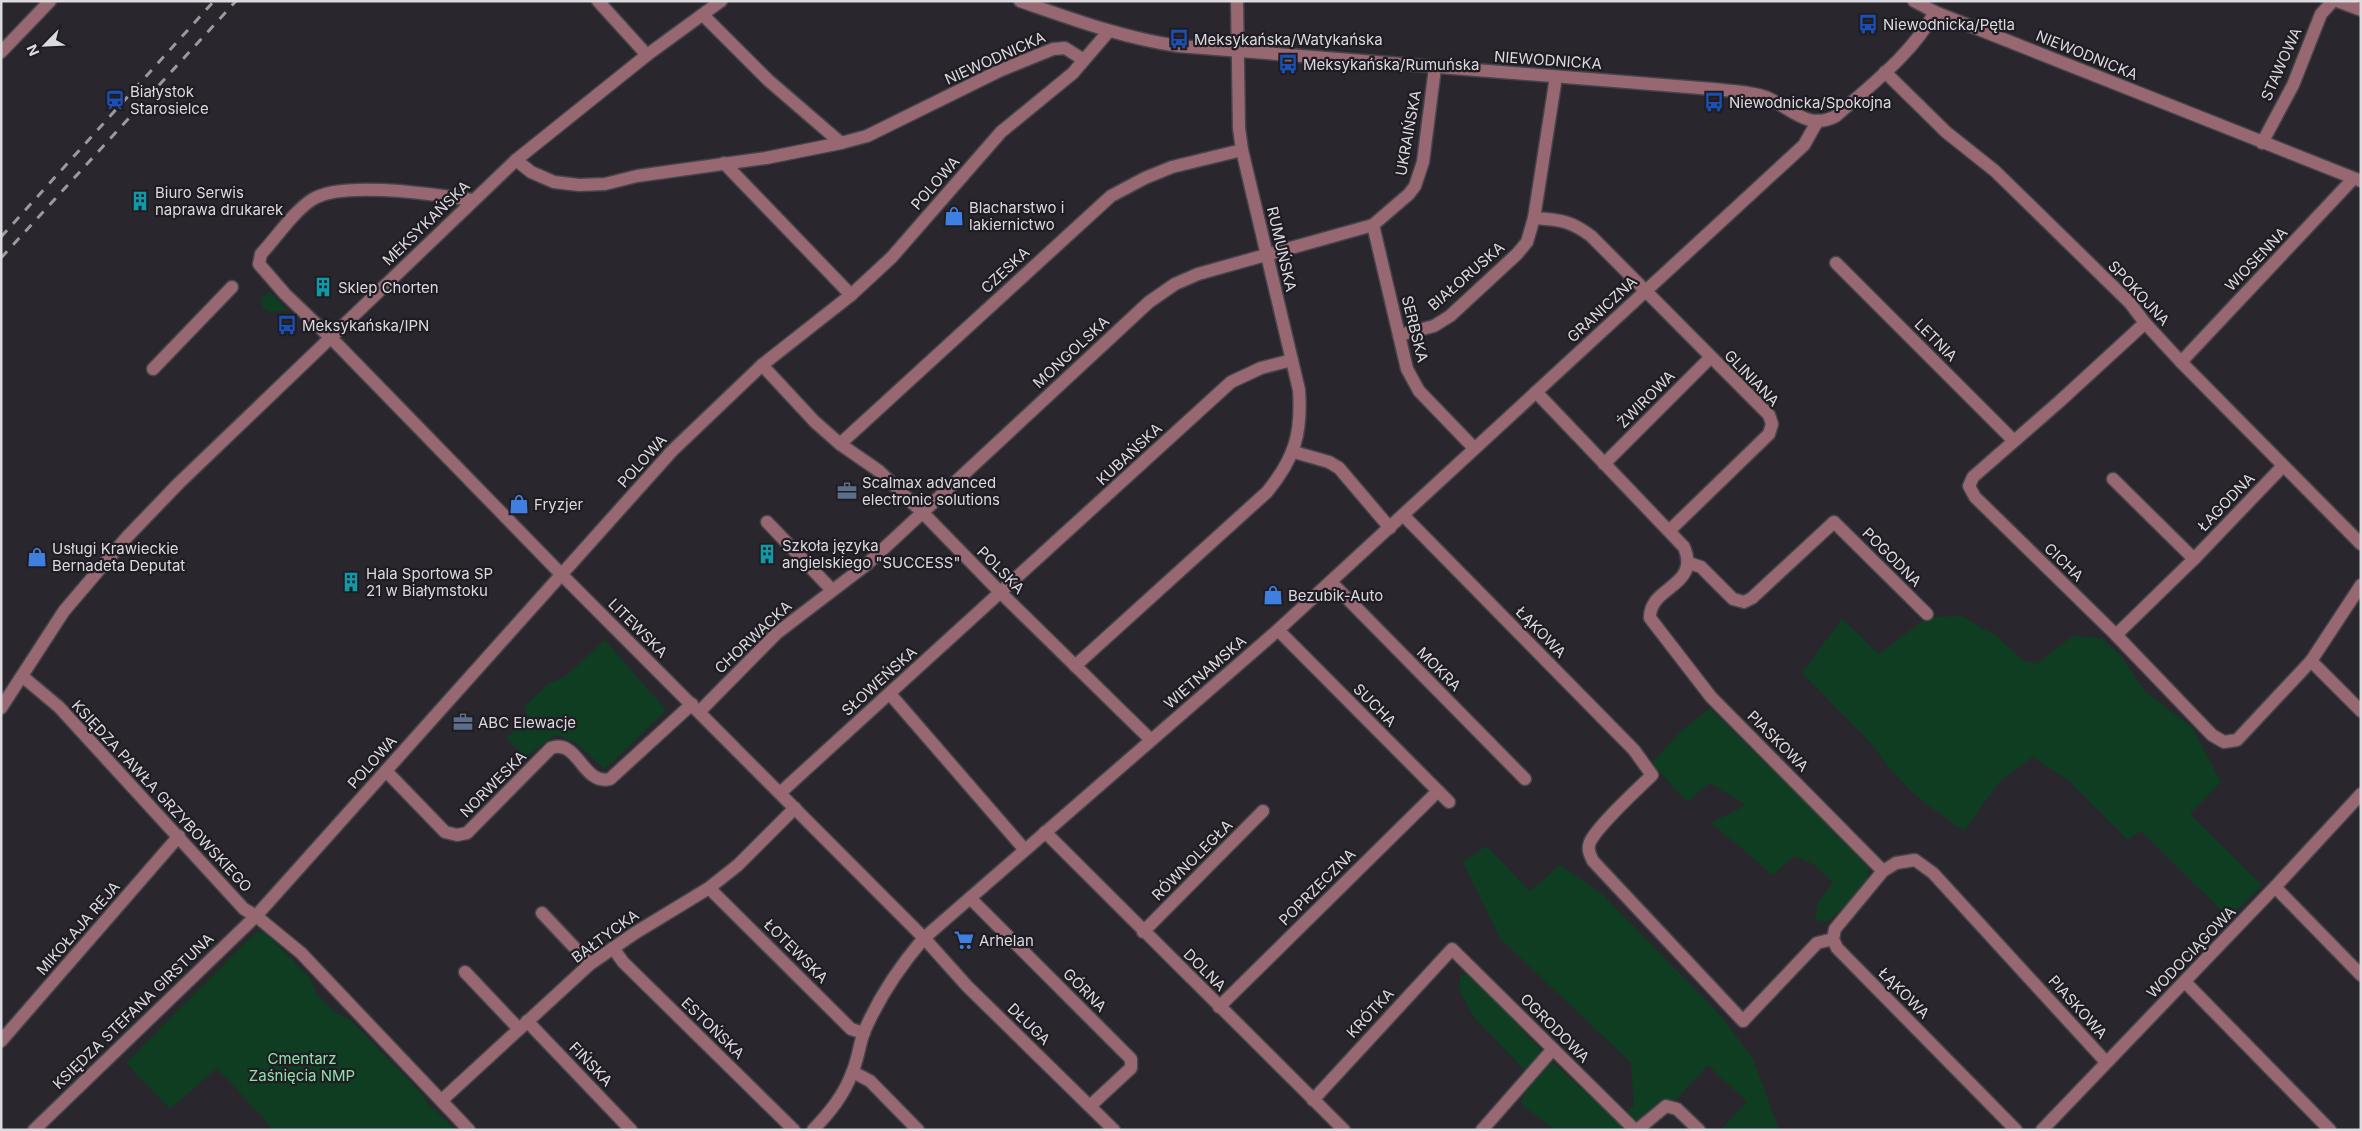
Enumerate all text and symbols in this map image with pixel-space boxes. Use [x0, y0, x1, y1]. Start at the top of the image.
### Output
bus stop icon: Niewodnicka/Pętla [1857, 13, 1879, 35]
place label: Niewodnicka/Pętla [1883, 15, 2015, 34]
north arrow [20, 20, 70, 70]
street label: STAWOWA [2256, 24, 2306, 104]
street label: NIEWODNICKA [2033, 26, 2141, 84]
street label: NIEWODNICKA [942, 27, 1048, 89]
bus stop icon: Meksykańska/Watykańska [1168, 28, 1190, 50]
place label: Meksykańska/Watykańska [1194, 30, 1383, 49]
text: N [23, 42, 43, 59]
street label: NIEWODNICKA [1493, 47, 1603, 73]
bus stop icon: Meksykańska/Rumuńska [1277, 53, 1299, 75]
place label: Meksykańska/Rumuńska [1303, 55, 1479, 74]
place label: Białystok Starosielce [130, 82, 209, 118]
station icon: Białystok Starosielce [104, 89, 126, 111]
street label: UKRAIŃSKA [1391, 89, 1425, 177]
bus stop icon: Niewodnicka/Spokojna [1703, 91, 1725, 113]
place label: Niewodnicka/Spokojna [1729, 93, 1891, 112]
street label: POLOWA [907, 152, 963, 214]
street label: MEKSYKAŃSKA [378, 177, 474, 269]
place label: Biuro Serwis naprawa drukarek [155, 183, 284, 219]
building icon: Biuro Serwis naprawa drukarek [129, 190, 151, 212]
place label: Blacharstwo i lakiernictwo [969, 198, 1064, 234]
shop icon: Blacharstwo i lakiernictwo [943, 205, 965, 227]
street label: RUMUŃSKA [1263, 205, 1301, 293]
street label: WIOSENNA [2221, 223, 2291, 295]
street label: BIAŁORUSKA [1424, 238, 1508, 314]
street label: CZESKA [977, 243, 1033, 297]
street label: SPOKOJNA [2104, 257, 2174, 329]
street label: GRANICZNA [1563, 272, 1641, 346]
building icon: Sklep Chorten [312, 276, 334, 298]
place label: Sklep Chorten [338, 278, 439, 297]
street label: SERBSKA [1398, 294, 1432, 364]
street label: MONGOLSKA [1029, 312, 1113, 392]
bus stop icon: Meksykańska/IPN [276, 314, 298, 336]
street label: LETNIA [1911, 315, 1961, 365]
place label: Meksykańska/IPN [302, 316, 429, 335]
street label: GLINIANA [1720, 346, 1784, 410]
street label: ŻWIROWA [1613, 366, 1679, 432]
street label: KUBAŃSKA [1092, 419, 1166, 489]
street label: POLOWA [613, 431, 671, 491]
street label: ŁAGODNA [2193, 469, 2259, 535]
place label: Scalmax advanced electronic solutions [862, 473, 1000, 509]
office icon: Scalmax advanced electronic solutions [836, 480, 858, 502]
shop icon: Fryzjer [508, 493, 530, 515]
place label: Fryzjer [534, 495, 583, 514]
street label: POGODNA [1858, 523, 1926, 591]
place label: Szkoła języka angielskiego "SUCCESS" [782, 536, 960, 572]
place label: Usługi Krawieckie Bernadeta Deputat [52, 539, 185, 575]
street label: CICHA [2040, 539, 2088, 585]
street label: POLSKA [973, 542, 1029, 598]
building icon: Szkoła języka angielskiego "SUCCESS" [756, 543, 778, 565]
shop icon: Usługi Krawieckie Bernadeta Deputat [26, 546, 48, 568]
place label: Hala Sportowa SP 21 w Białymstoku [366, 564, 493, 600]
building icon: Hala Sportowa SP 21 w Białymstoku [340, 571, 362, 593]
shop icon: Bezubik-Auto [1262, 584, 1284, 606]
place label: Bezubik-Auto [1288, 586, 1383, 605]
street label: LITEWSKA [604, 594, 672, 662]
street label: CHORWACKA [711, 597, 795, 677]
street label: ŁĄKOWA [1512, 602, 1570, 662]
street label: WIETNAMSKA [1160, 631, 1250, 713]
street label: SŁOWEŃSKA [837, 642, 921, 720]
street label: MOKRA [1413, 643, 1465, 695]
street label: SUCHA [1349, 679, 1401, 731]
street label: KSIĘDZA PAWŁA GRZYBOWSKIEGO [68, 696, 256, 896]
street label: PIASKOWA [1743, 706, 1813, 776]
office icon: ABC Elewacje [452, 711, 474, 733]
place label: ABC Elewacje [478, 713, 576, 732]
street label: POLOWA [343, 732, 401, 792]
street label: NORWESKA [456, 747, 530, 821]
street label: RÓWNOLEGŁA [1148, 816, 1236, 904]
street label: POPRZECZNA [1275, 845, 1359, 929]
street label: MIKOŁAJA REJA [32, 877, 124, 979]
street label: WODOCIĄGOWA [2142, 902, 2240, 1002]
street label: BAŁTYCKA [568, 905, 642, 967]
street label: ŁOTEWSKA [760, 915, 832, 987]
street label: KSIĘDZA STEFANA GIRSTUNA [49, 929, 217, 1093]
supermarket icon: Arhelan [953, 929, 975, 951]
place label: Arhelan [979, 931, 1034, 950]
street label: DOLNA [1180, 945, 1230, 995]
street label: ŁĄKOWA [1874, 963, 1934, 1023]
street label: GÓRNA [1059, 964, 1111, 1016]
street label: PIASKOWA [2045, 971, 2111, 1043]
street label: KRÓTKA [1342, 984, 1398, 1042]
street label: OGRODOWA [1516, 989, 1594, 1067]
street label: ESTOŃSKA [677, 993, 749, 1063]
street label: DŁUGA [1004, 999, 1054, 1049]
street label: FIŃSKA [565, 1038, 617, 1090]
park label: Cmentarz Zaśnięcia NMP [249, 1049, 355, 1085]

